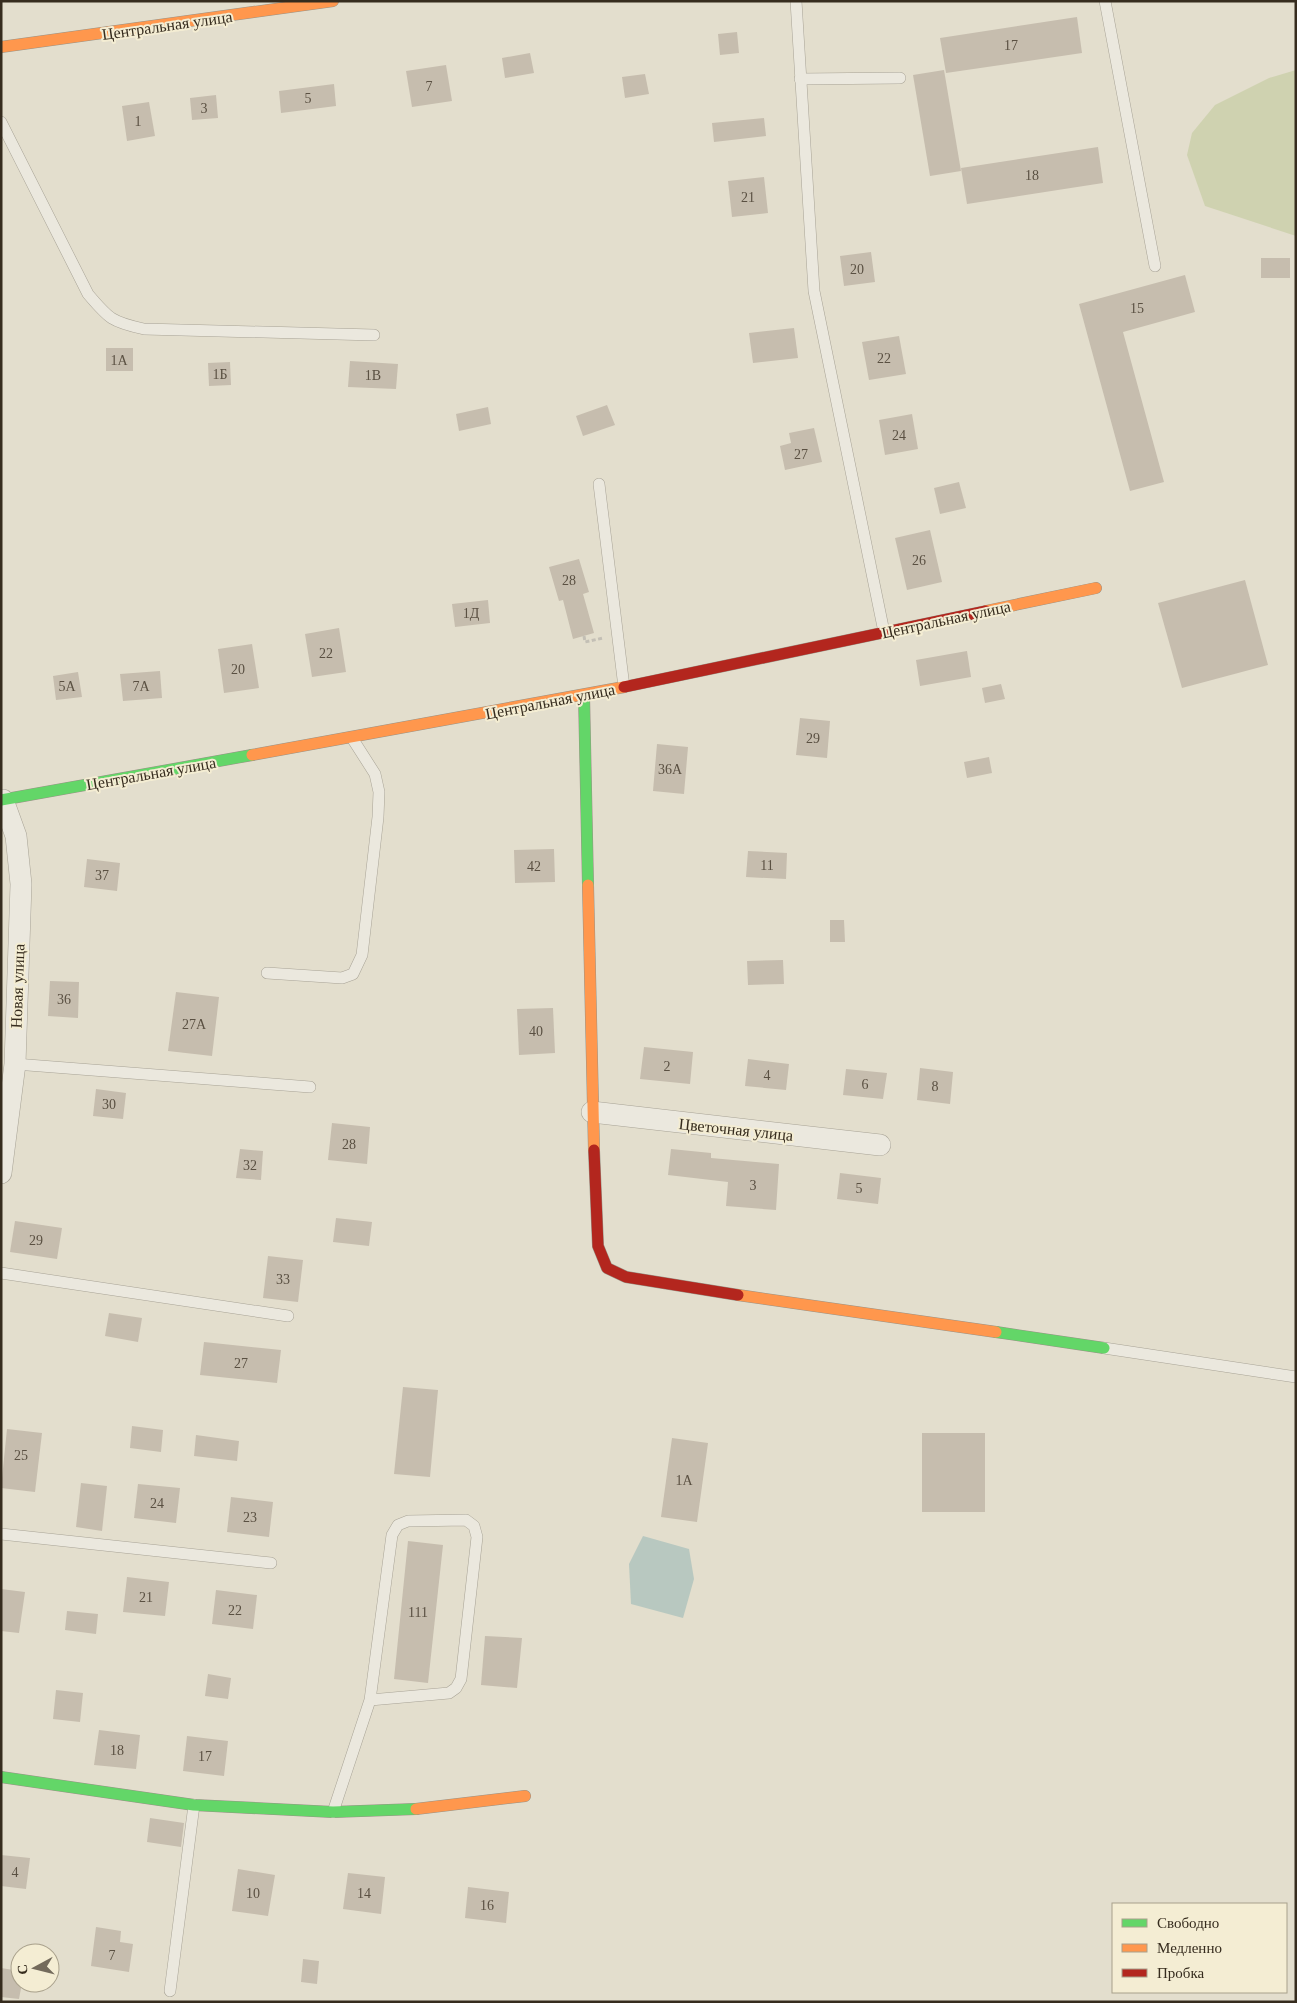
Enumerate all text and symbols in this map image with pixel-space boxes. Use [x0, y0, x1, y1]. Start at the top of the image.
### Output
street label: Центральная улица [101, 8, 233, 44]
house number: 17 [1004, 38, 1018, 53]
house number: 7 [426, 79, 433, 94]
house number: 5 [305, 91, 312, 106]
house number: 3 [201, 101, 208, 116]
house number: 1 [135, 114, 142, 129]
house number: 18 [1025, 168, 1039, 183]
house number: 21 [741, 190, 755, 205]
house number: 20 [850, 262, 864, 277]
house number: 15 [1130, 301, 1144, 316]
house number: 22 [877, 351, 891, 366]
house number: 1А [110, 353, 128, 368]
house number: 1Б [212, 367, 228, 382]
house number: 1В [365, 368, 381, 383]
house number: 24 [892, 428, 906, 443]
house number: 27 [794, 447, 808, 462]
house number: 26 [912, 553, 926, 568]
house number: 28 [562, 573, 576, 588]
street label: Центральная улица [880, 598, 1012, 642]
house number: 1Д [463, 606, 480, 621]
house number: 22 [319, 646, 333, 661]
house number: 20 [231, 662, 245, 677]
house number: 5А [58, 679, 76, 694]
house number: 7А [132, 679, 150, 694]
street label: Центральная улица [484, 681, 616, 723]
house number: 29 [806, 731, 820, 746]
street label: Центральная улица [85, 754, 217, 794]
house number: 36А [658, 762, 683, 777]
house number: 11 [760, 858, 774, 873]
house number: 42 [527, 859, 541, 874]
house number: 37 [95, 868, 109, 883]
street label: Новая улица [8, 943, 28, 1029]
house number: 36 [57, 992, 71, 1007]
house number: 27А [182, 1017, 207, 1032]
house number: 40 [529, 1024, 543, 1039]
house number: 2 [664, 1059, 671, 1074]
house number: 4 [764, 1068, 771, 1083]
house number: 6 [862, 1077, 869, 1092]
house number: 8 [932, 1079, 939, 1094]
house number: 30 [102, 1097, 116, 1112]
street label: Цветочная улица [678, 1115, 794, 1145]
house number: 28 [342, 1137, 356, 1152]
house number: 32 [243, 1158, 257, 1173]
house number: 3 [750, 1178, 757, 1193]
house number: 5 [856, 1181, 863, 1196]
house number: 29 [29, 1233, 43, 1248]
house number: 33 [276, 1272, 290, 1287]
house number: 27 [234, 1356, 248, 1371]
house number: 25 [14, 1448, 28, 1463]
house number: 1А [675, 1473, 693, 1488]
house number: 24 [150, 1496, 164, 1511]
house number: 23 [243, 1510, 257, 1525]
house number: 21 [139, 1590, 153, 1605]
house number: 22 [228, 1603, 242, 1618]
house number: 111 [408, 1605, 428, 1620]
house number: 18 [110, 1743, 124, 1758]
house number: 17 [198, 1749, 212, 1764]
house number: 4 [12, 1865, 19, 1880]
house number: 10 [246, 1886, 260, 1901]
house number: 14 [357, 1886, 371, 1901]
house number: 16 [480, 1898, 494, 1913]
legend [1112, 1903, 1287, 1993]
text: Свободно [1157, 1915, 1219, 1931]
text: Медленно [1157, 1940, 1222, 1956]
north arrow [10, 1943, 60, 1993]
house number: 7 [109, 1948, 116, 1963]
text: С [15, 1964, 31, 1975]
text: Пробка [1157, 1965, 1205, 1981]

